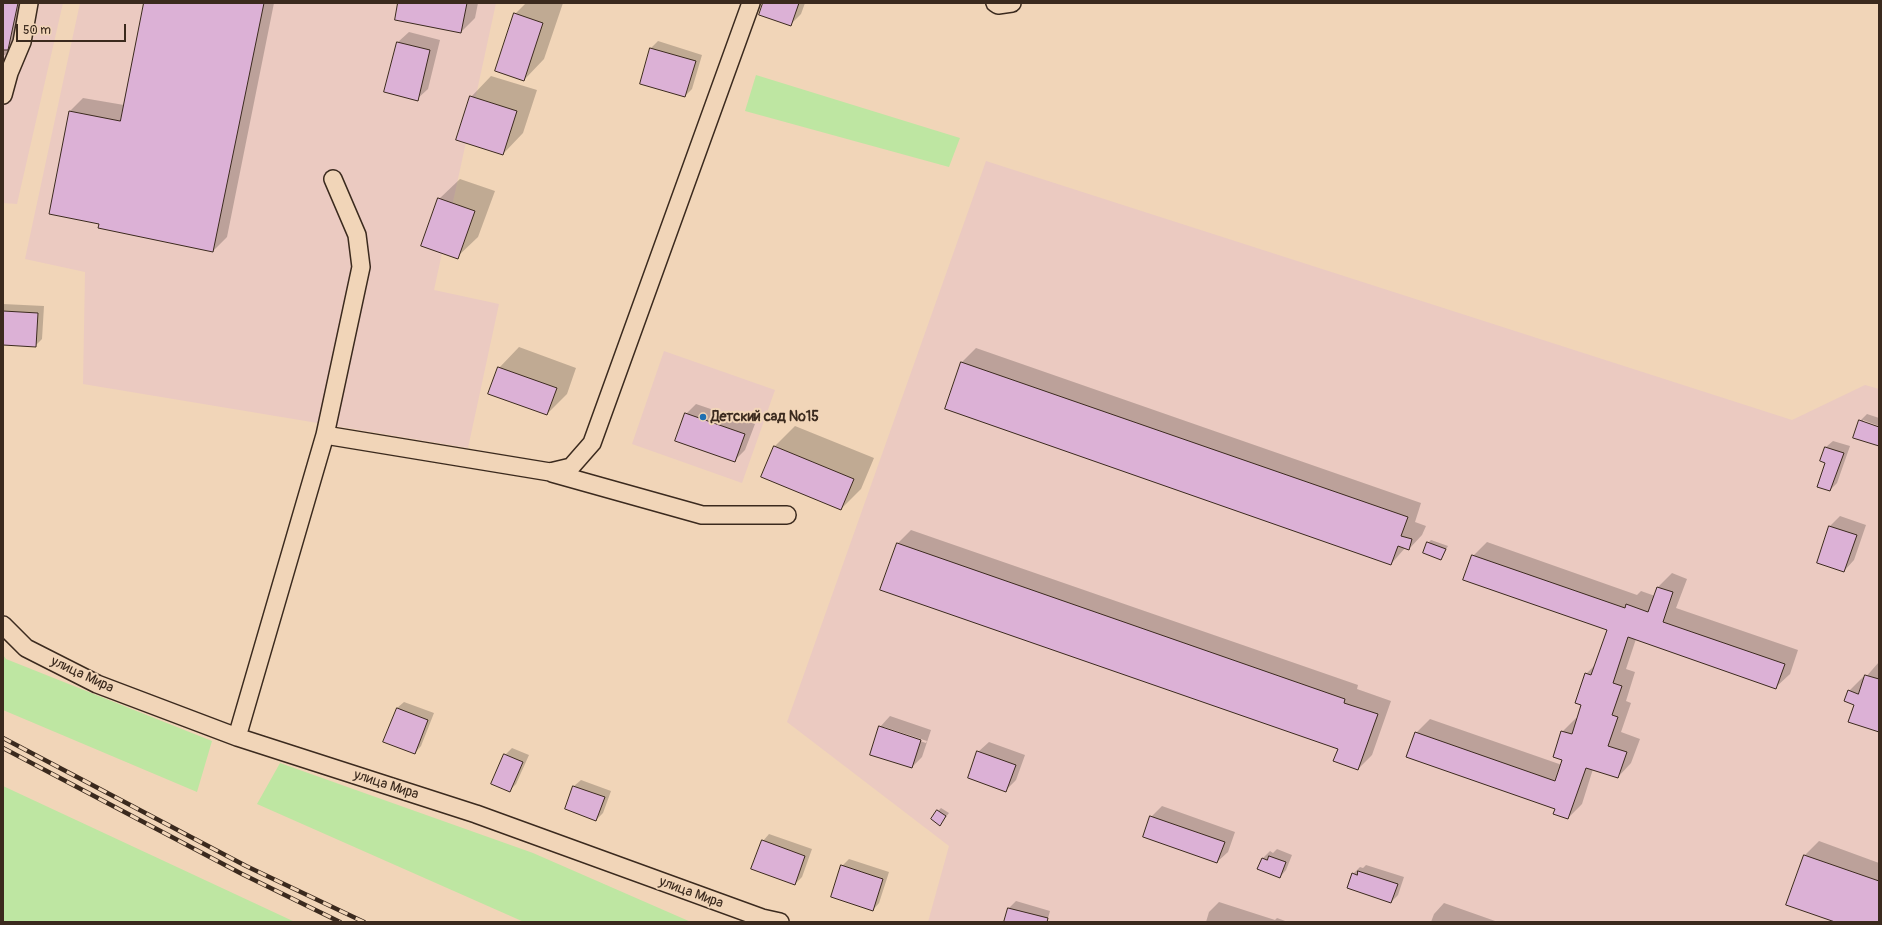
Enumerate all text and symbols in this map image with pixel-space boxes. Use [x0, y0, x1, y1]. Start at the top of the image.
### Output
scale bar [18, 16, 128, 42]
text: 50 m [23, 23, 51, 38]
place label: Детский сад №15 [711, 409, 819, 425]
marker: Детский сад №15 [698, 412, 708, 422]
street label: улица Мира [48, 653, 116, 697]
street label: улица Мира [351, 767, 421, 803]
street label: улица Мира [656, 874, 726, 912]

